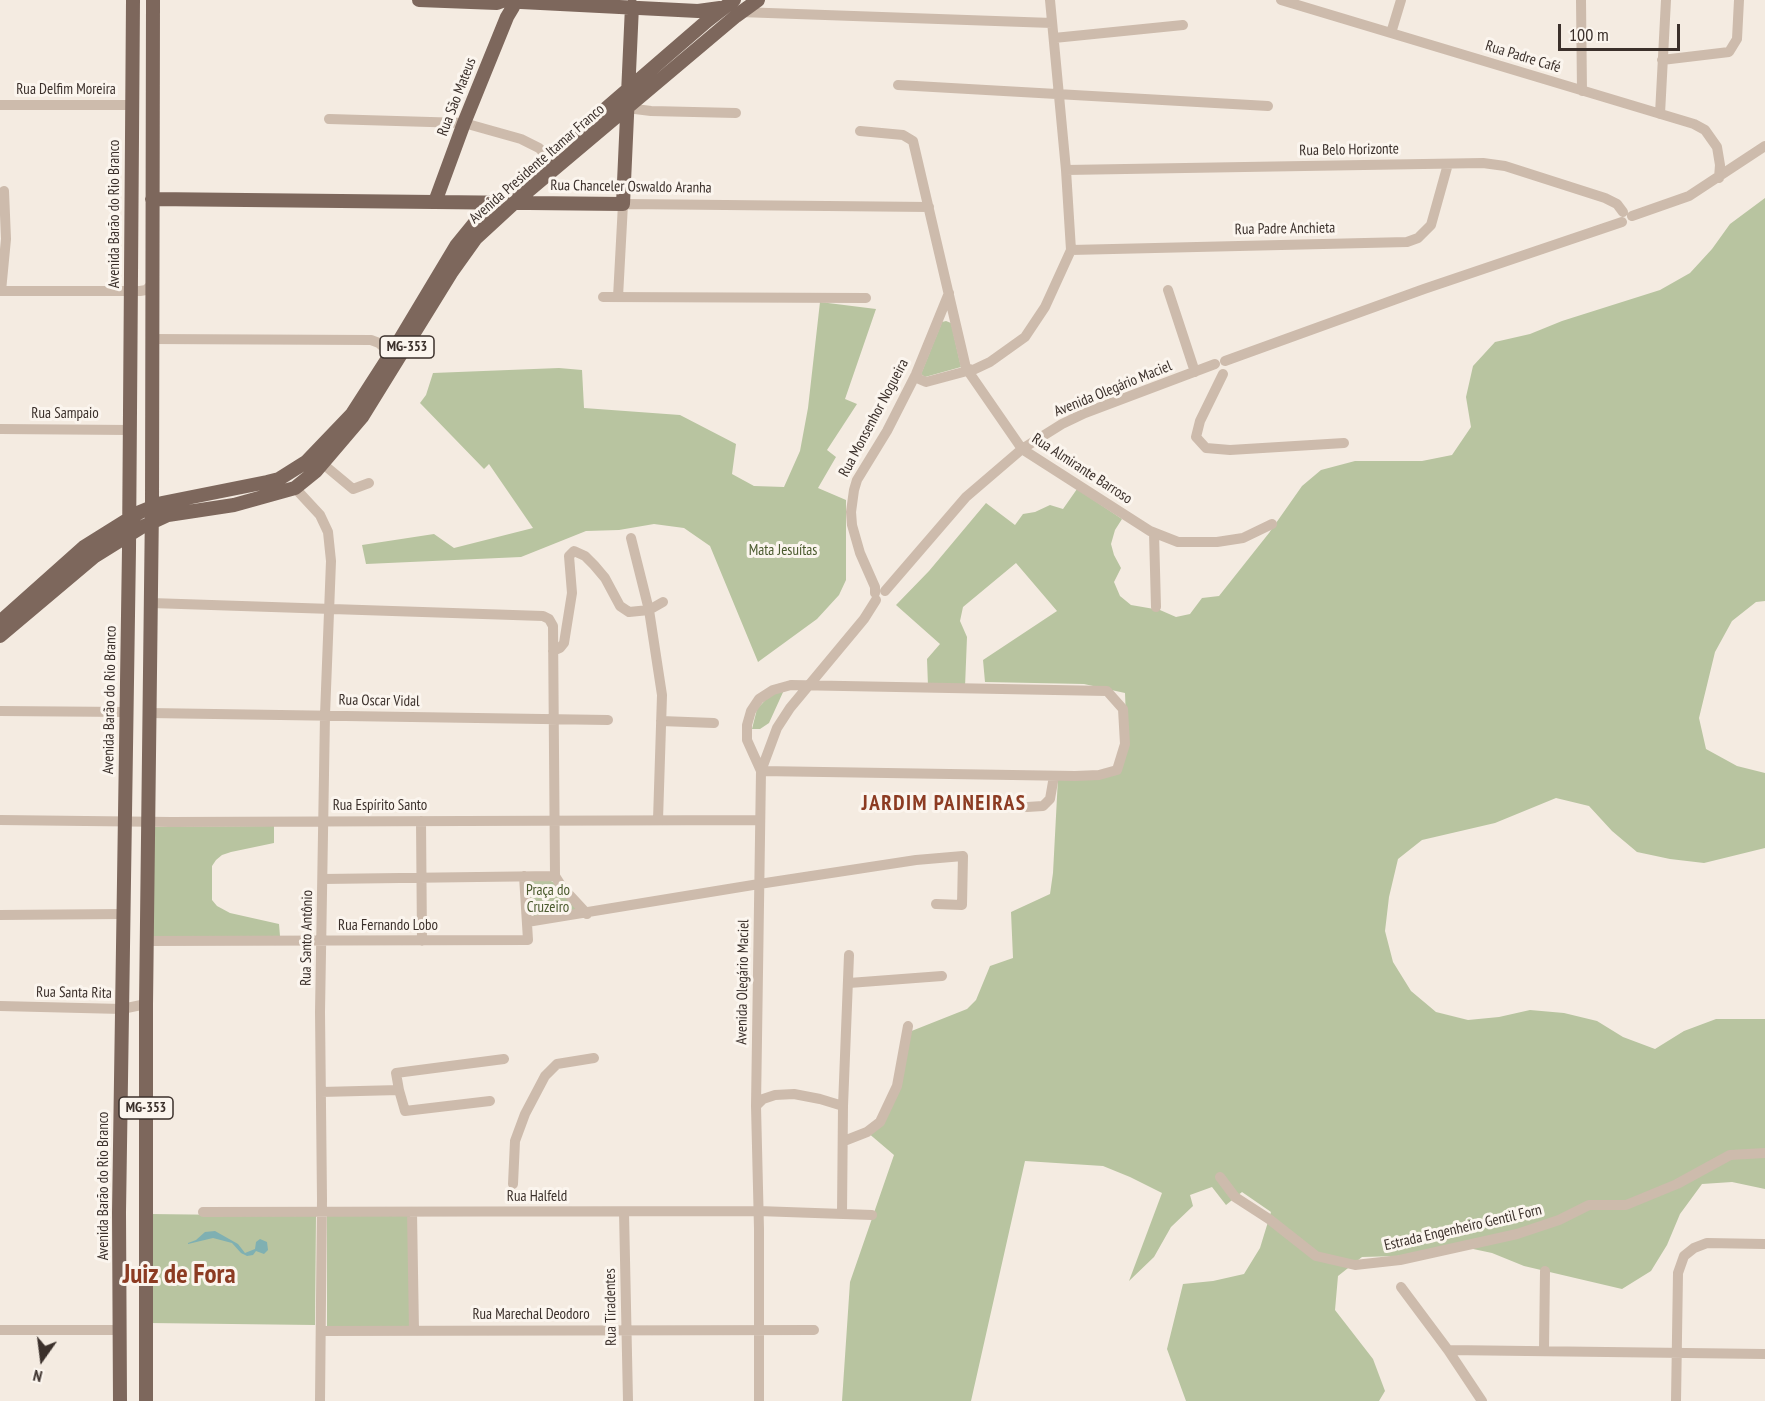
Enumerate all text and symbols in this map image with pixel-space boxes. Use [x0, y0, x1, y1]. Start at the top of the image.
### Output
scale bar [1561, 12, 1682, 50]
text: 100 m [1569, 23, 1609, 46]
street label: Rua Padre Café [1483, 37, 1563, 77]
street label: Rua São Mateus [434, 55, 480, 139]
street label: Rua Delfim Moreira [16, 81, 116, 99]
street label: Avenida Presidente Itamar Franco [466, 100, 608, 228]
street label: Avenida Barão do Rio Branco [106, 140, 124, 288]
street label: Rua Belo Horizonte [1299, 140, 1399, 160]
street label: Rua Chanceler Oswaldo Aranha [550, 177, 712, 197]
street label: Rua Padre Anchieta [1235, 219, 1335, 239]
road number: MG-353 [380, 336, 434, 358]
street label: Rua Monsenhor Nogueira [835, 356, 913, 480]
street label: Avenida Olegário Maciel [1052, 357, 1174, 421]
street label: Rua Sampaio [31, 405, 99, 423]
street label: Rua Almirante Barroso [1029, 430, 1135, 508]
park label: Mata Jesuítas [749, 542, 817, 560]
street label: Avenida Barão do Rio Branco [100, 626, 120, 774]
street label: Rua Oscar Vidal [338, 691, 420, 711]
district label: JARDIM PAINEIRAS [862, 791, 1026, 817]
street label: Rua Espírito Santo [333, 797, 427, 815]
park label: Praça do Cruzeiro [526, 882, 570, 917]
street label: Rua Santo Antônio [297, 890, 317, 986]
street label: Rua Fernando Lobo [338, 917, 438, 935]
street label: Avenida Olegário Maciel [733, 919, 753, 1045]
street label: Rua Santa Rita [36, 983, 112, 1003]
road number: MG-353 [119, 1097, 173, 1119]
street label: Avenida Barão do Rio Branco [95, 1112, 113, 1260]
street label: Rua Halfeld [507, 1188, 567, 1206]
street label: Estrada Engenheiro Gentil Forn [1382, 1201, 1544, 1255]
district label: Juiz de Fora [122, 1259, 236, 1291]
street label: Rua Tiradentes [601, 1268, 621, 1346]
street label: Rua Marechal Deodoro [472, 1306, 590, 1324]
north arrow [12, 1329, 72, 1389]
text: N [31, 1366, 44, 1387]

